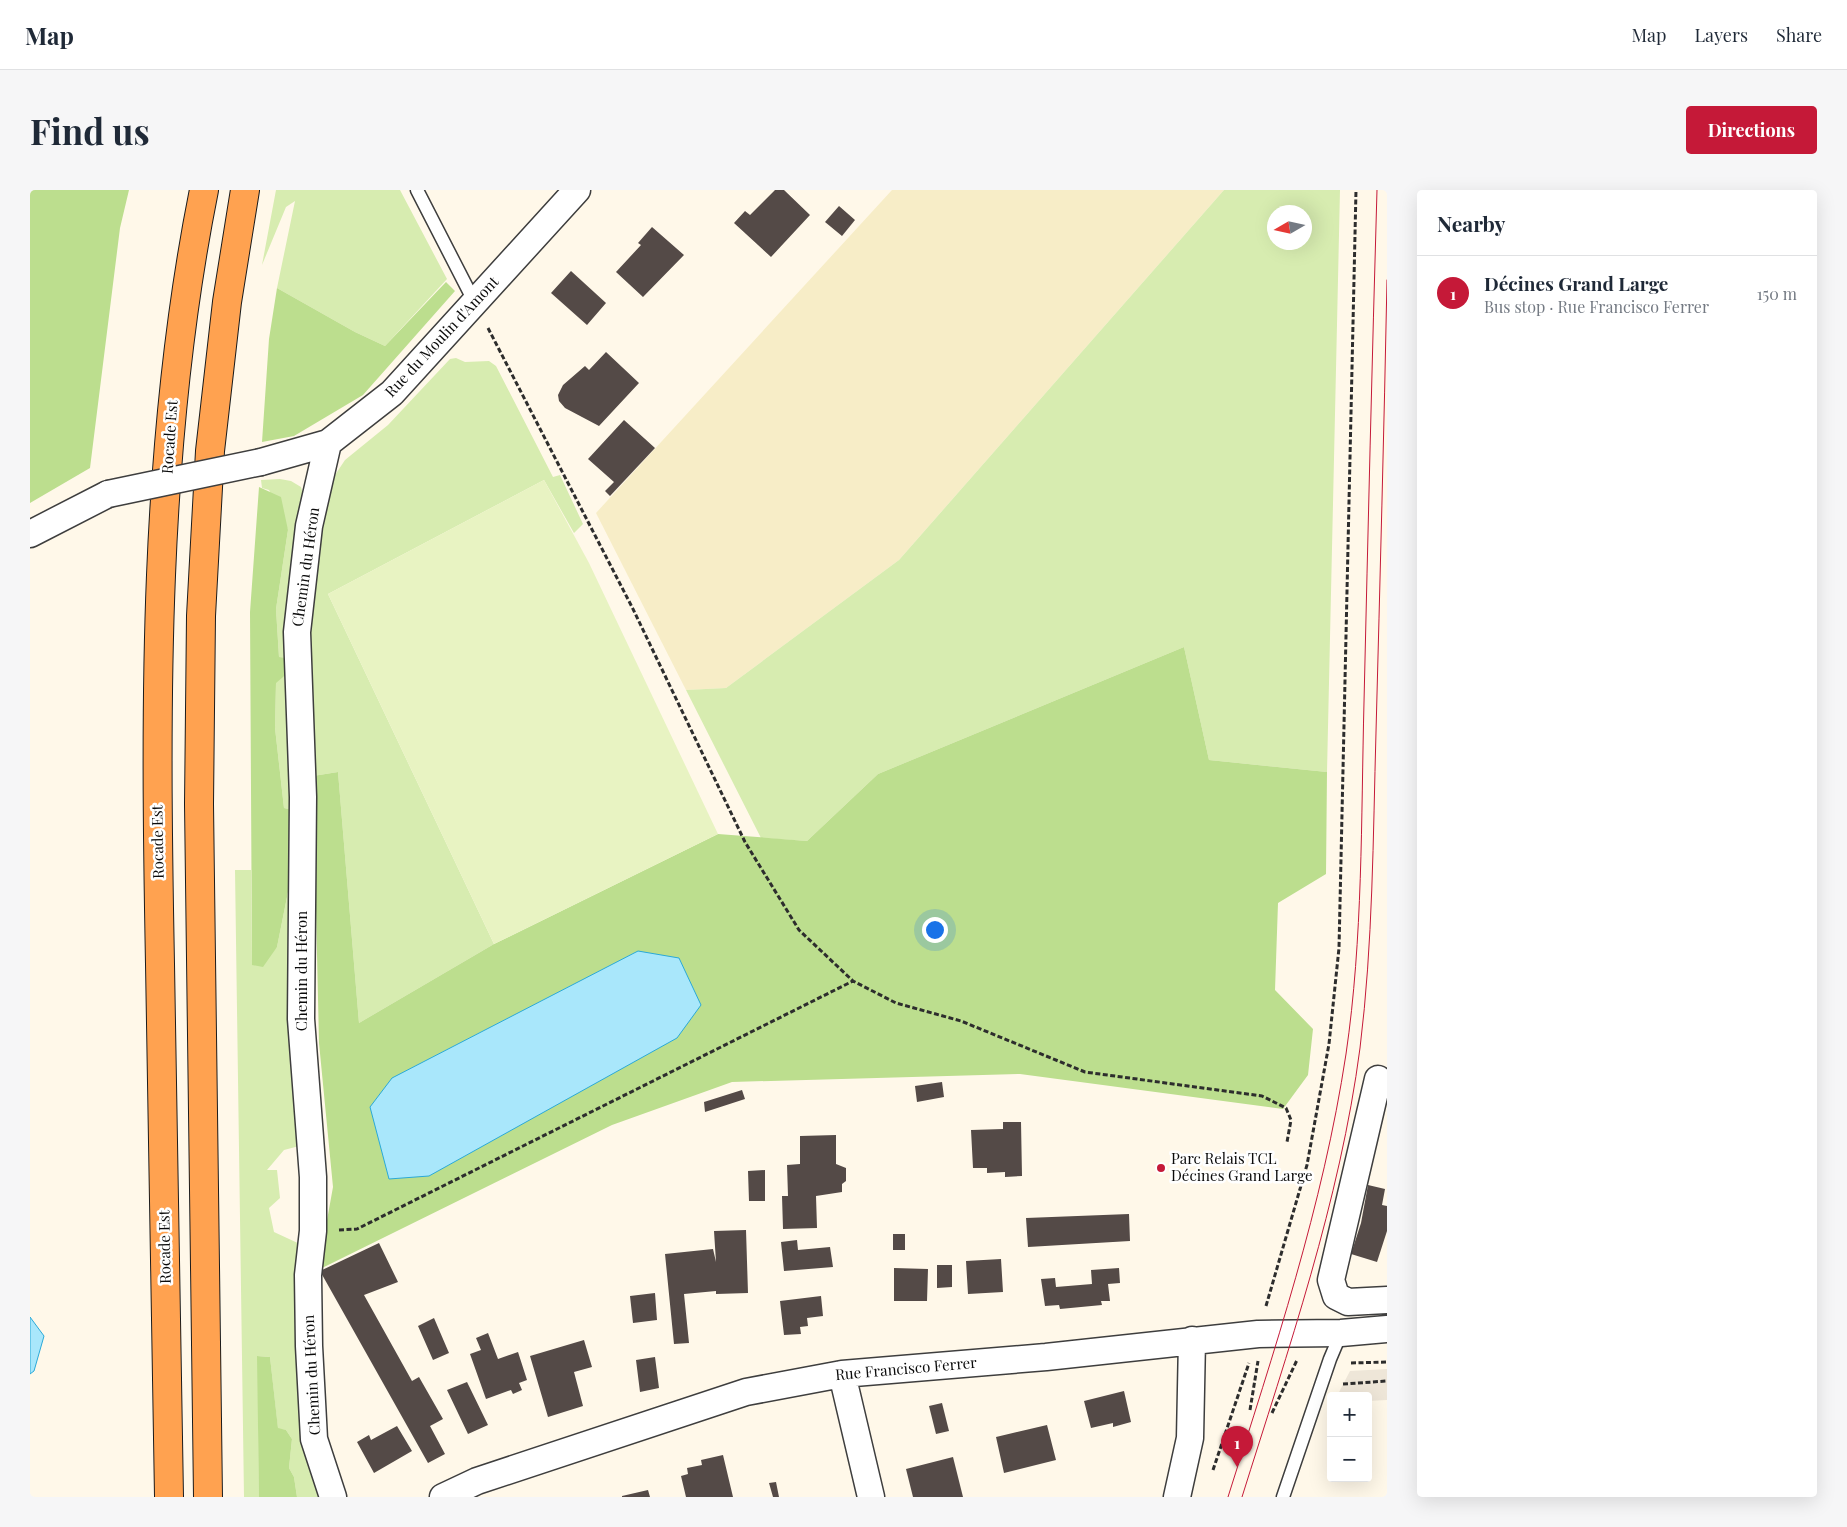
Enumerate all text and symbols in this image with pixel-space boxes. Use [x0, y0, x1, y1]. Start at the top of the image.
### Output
text: Map [25, 19, 74, 51]
text: Map [1631, 23, 1666, 47]
text: Layers [1694, 23, 1748, 47]
text: Share [1776, 23, 1822, 47]
button: Directions [1686, 106, 1817, 154]
text: Find us [30, 107, 150, 154]
north arrow [1267, 205, 1312, 250]
text: Nearby [1437, 209, 1506, 237]
text: Décines Grand Large [1484, 270, 1668, 296]
street label: Rue du Moulin d'Amont [380, 271, 503, 401]
text: 1 [1450, 283, 1456, 304]
text: 150 m [1757, 283, 1797, 304]
text: Bus stop · Rue Francisco Ferrer [1484, 296, 1709, 317]
street label: Rocade Est [156, 399, 182, 474]
street label: Chemin du Héron [287, 506, 323, 628]
street label: Rocade Est [146, 804, 168, 879]
street label: Chemin du Héron [291, 911, 311, 1031]
your location [922, 917, 948, 943]
place label: Parc Relais TCL Décines Grand Large [1171, 1148, 1313, 1185]
marker: Parc Relais TCL Décines Grand Large [1155, 1162, 1167, 1174]
street label: Rocade Est [153, 1209, 175, 1284]
street label: Chemin du Héron [298, 1314, 324, 1436]
street label: Rue Francisco Ferrer [834, 1352, 978, 1384]
map controls [1327, 1392, 1372, 1482]
button: + [1327, 1392, 1372, 1437]
pin: 1 [1221, 1426, 1253, 1467]
button: − [1327, 1437, 1372, 1482]

